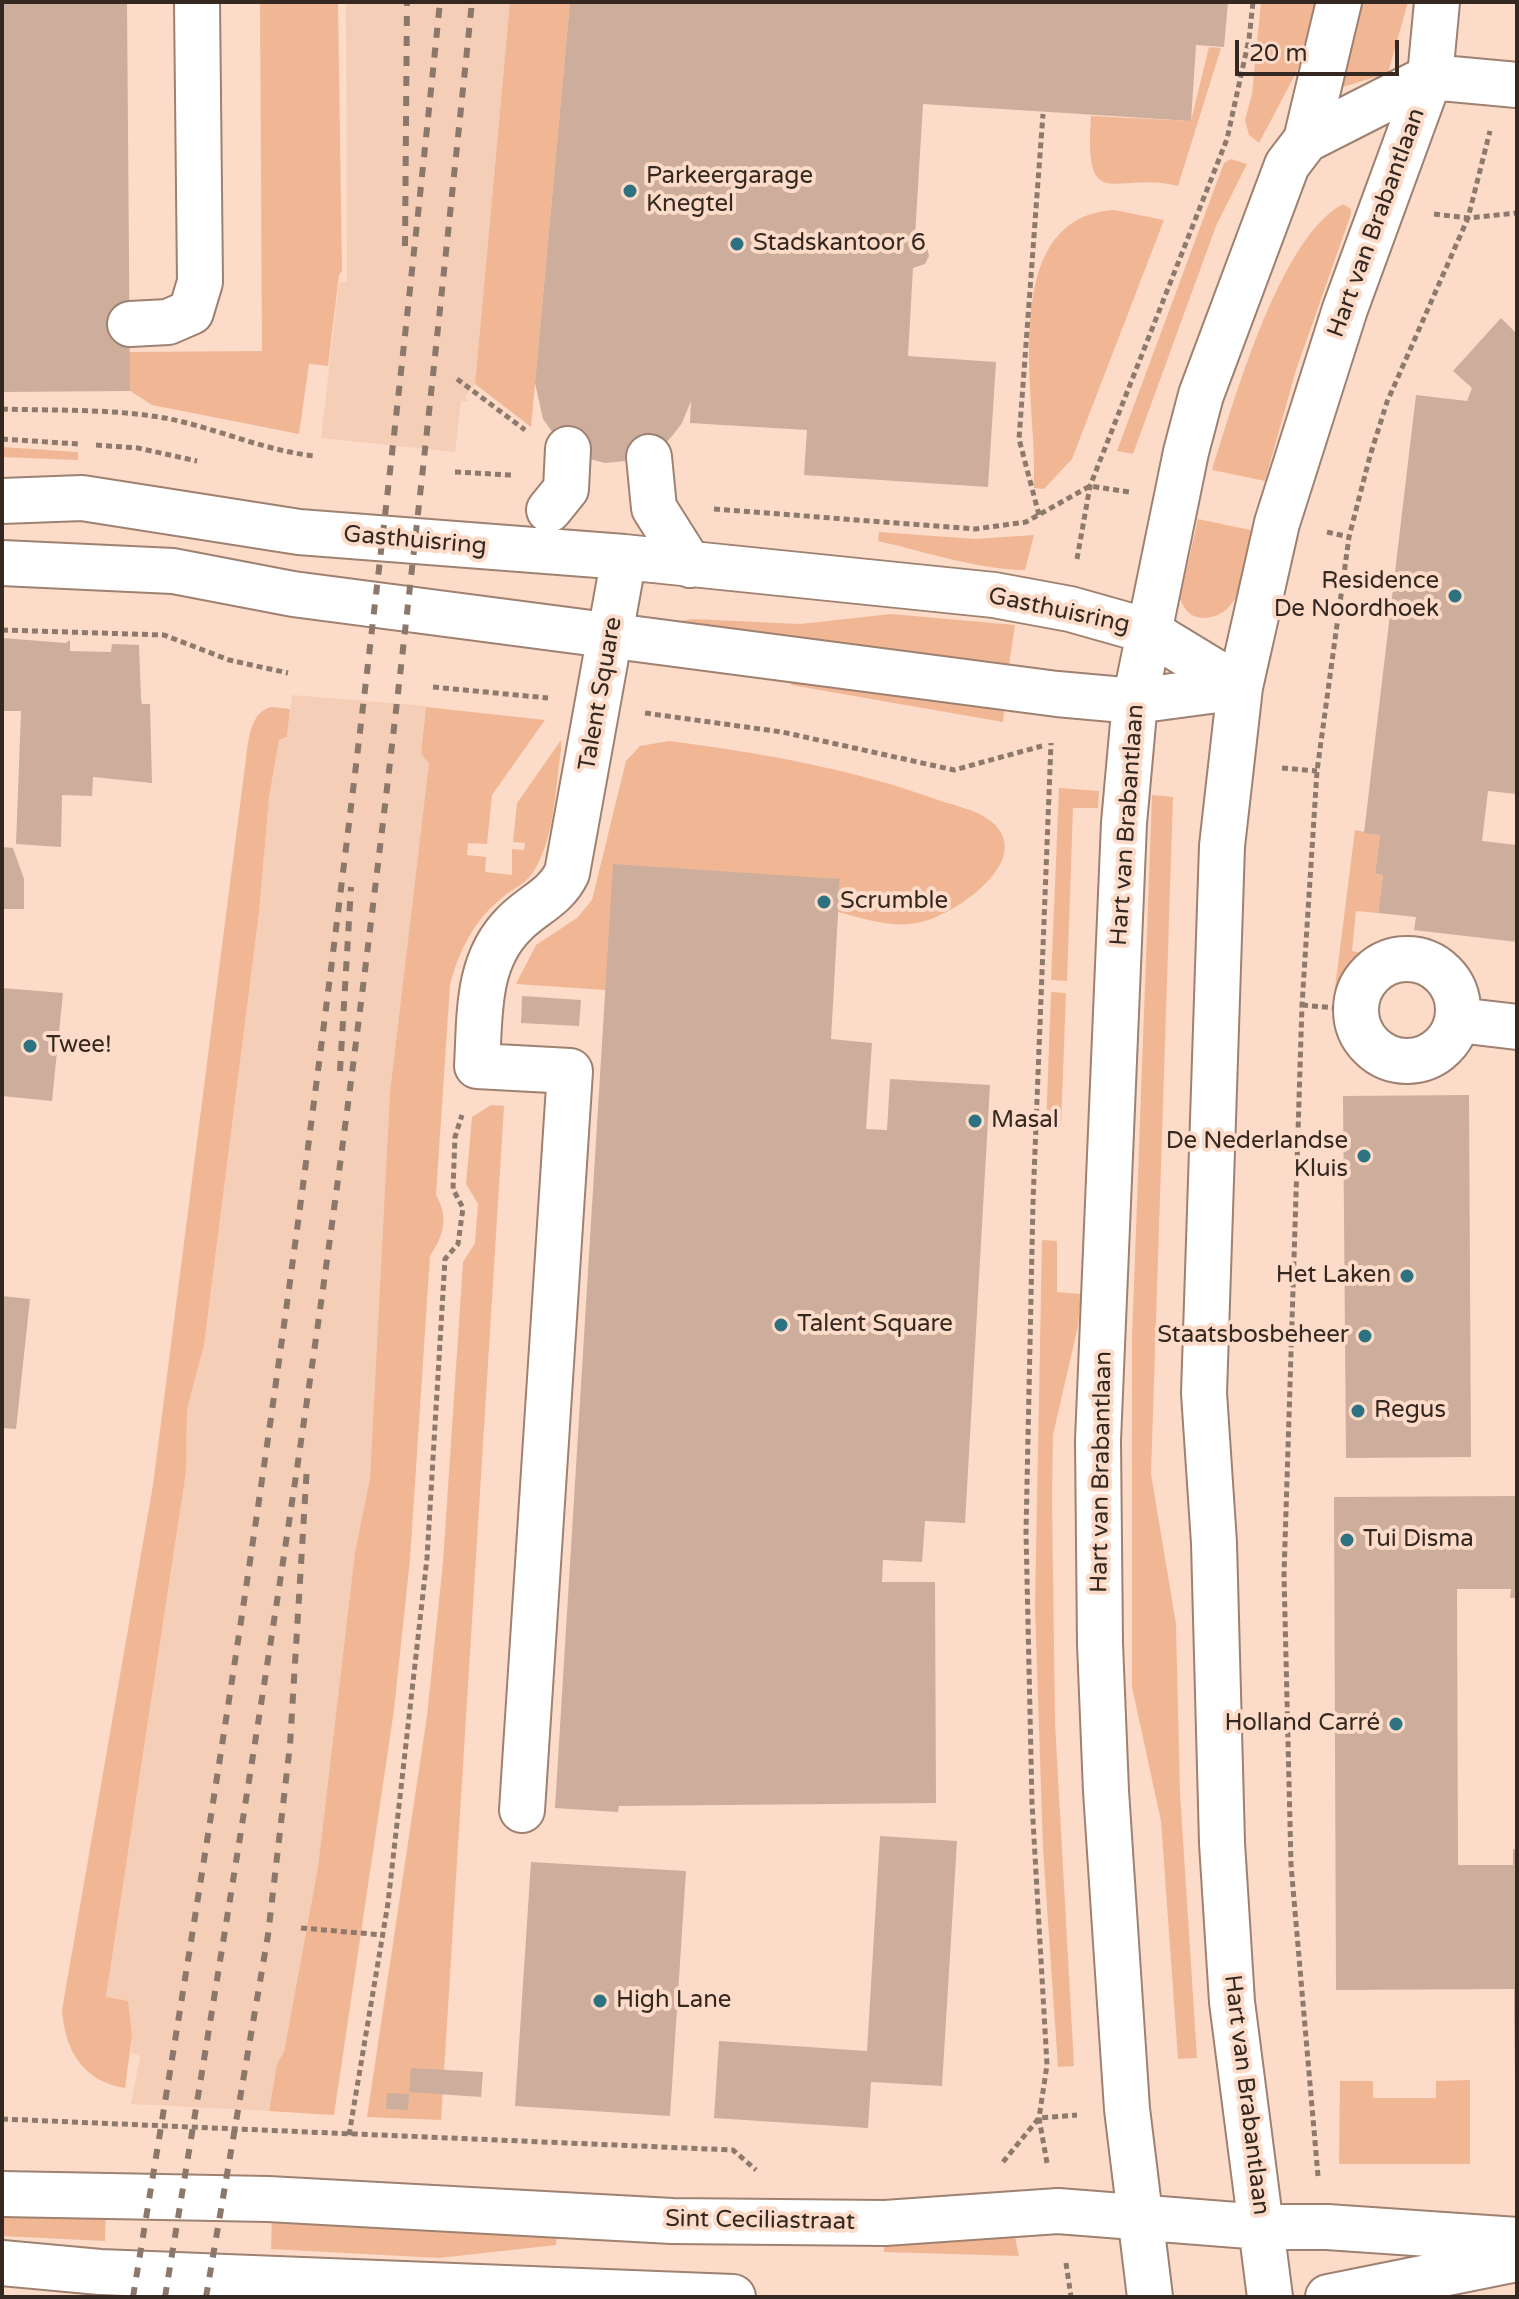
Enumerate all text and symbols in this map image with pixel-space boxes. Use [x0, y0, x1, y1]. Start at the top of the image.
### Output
scale bar [1239, 24, 1403, 74]
text: 20 m [1249, 39, 1307, 68]
street label: Hart van Brabantlaan [1322, 104, 1432, 342]
place label: Parkeergarage Knegtel [646, 163, 813, 219]
marker: Parkeergarage Knegtel [621, 182, 639, 200]
place label: Stadskantoor 6 [753, 230, 926, 258]
marker: Stadskantoor 6 [728, 235, 746, 253]
street label: Gasthuisring [342, 520, 488, 562]
place label: Residence De Noordhoek [1274, 568, 1439, 624]
street label: Gasthuisring [986, 582, 1132, 640]
marker: Residence De Noordhoek [1446, 587, 1464, 605]
street label: Talent Square [573, 615, 629, 773]
street label: Hart van Brabantlaan [1105, 703, 1151, 947]
place label: Scrumble [840, 888, 948, 916]
marker: Scrumble [815, 893, 833, 911]
place label: Twee! [46, 1032, 112, 1060]
marker: Twee! [21, 1037, 39, 1055]
place label: Masal [991, 1107, 1059, 1135]
marker: Masal [966, 1112, 984, 1130]
place label: De Nederlandse Kluis [1166, 1128, 1348, 1184]
marker: De Nederlandse Kluis [1355, 1147, 1373, 1165]
place label: Het Laken [1276, 1262, 1391, 1290]
marker: Het Laken [1398, 1267, 1416, 1285]
place label: Talent Square [797, 1311, 953, 1339]
marker: Talent Square [772, 1316, 790, 1334]
place label: Staatsbosbeheer [1157, 1322, 1349, 1350]
marker: Staatsbosbeheer [1356, 1327, 1374, 1345]
street label: Hart van Brabantlaan [1085, 1351, 1119, 1593]
place label: Regus [1374, 1397, 1446, 1425]
marker: Regus [1349, 1402, 1367, 1420]
place label: Tui Disma [1363, 1526, 1474, 1554]
marker: Tui Disma [1338, 1531, 1356, 1549]
place label: Holland Carré [1224, 1710, 1380, 1738]
marker: Holland Carré [1387, 1715, 1405, 1733]
street label: Hart van Brabantlaan [1217, 1973, 1275, 2217]
place label: High Lane [616, 1987, 731, 2015]
marker: High Lane [591, 1992, 609, 2010]
street label: Sint Ceciliastraat [665, 2205, 855, 2237]

